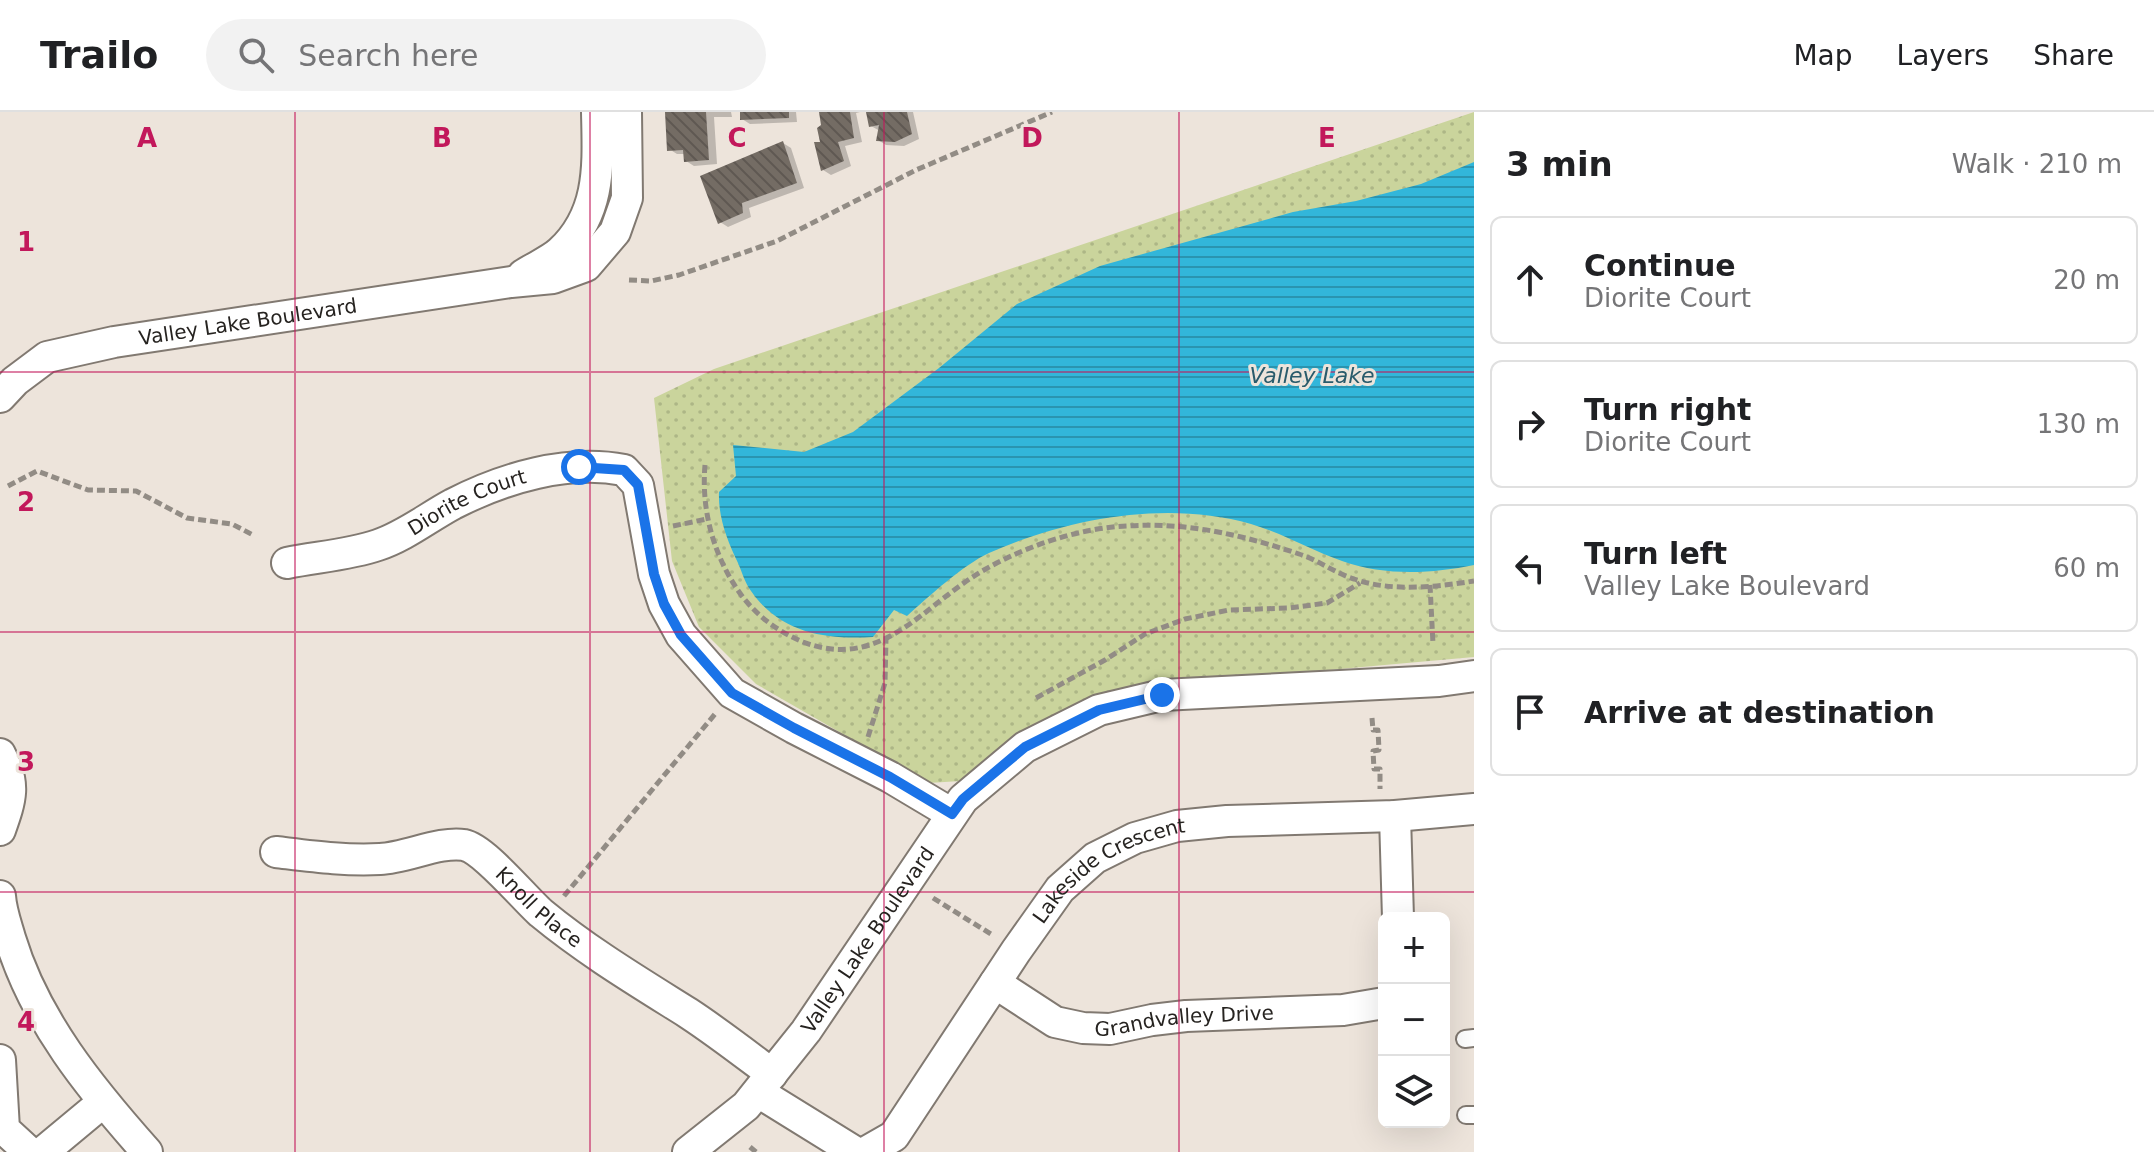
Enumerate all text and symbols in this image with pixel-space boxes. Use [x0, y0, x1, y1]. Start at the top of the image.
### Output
search box [206, 19, 766, 91]
text: Trailo [40, 33, 158, 77]
icon: search [234, 33, 278, 77]
text: Search here [298, 38, 479, 73]
text: Map [1793, 39, 1853, 72]
text: Layers [1897, 39, 1989, 72]
text: Share [2033, 39, 2114, 72]
text: A [137, 123, 157, 153]
text: B [432, 123, 452, 153]
text: C [727, 123, 747, 153]
text: D [1021, 123, 1043, 153]
text: E [1318, 123, 1336, 153]
text: 3 min [1506, 144, 1613, 184]
text: Walk · 210 m [1952, 149, 2122, 179]
text: 1 [17, 227, 35, 257]
text: Continue [1584, 248, 1736, 283]
icon: ahead [1508, 258, 1552, 302]
text: 20 m [2053, 265, 2120, 295]
text: Diorite Court [1584, 283, 1751, 313]
street label: Valley Lake Boulevard [137, 293, 359, 350]
water label: Valley Lake [1250, 363, 1374, 388]
text: Turn right [1584, 392, 1751, 427]
icon: right [1508, 402, 1552, 446]
text: 130 m [2037, 409, 2120, 439]
text: Diorite Court [1584, 427, 1751, 457]
route start [561, 449, 597, 485]
street label: Diorite Court [403, 464, 529, 540]
text: 2 [17, 487, 35, 517]
text: Turn left [1584, 536, 1727, 571]
icon: left [1508, 546, 1552, 590]
text: 60 m [2053, 553, 2120, 583]
text: Valley Lake Boulevard [1584, 571, 1870, 601]
route end [1144, 677, 1180, 713]
icon: arrive [1508, 690, 1552, 734]
text: Arrive at destination [1584, 695, 1935, 730]
text: 3 [17, 747, 35, 777]
street label: Lakeside Crescent [1028, 813, 1186, 928]
street label: Valley Lake Boulevard [796, 842, 939, 1038]
street label: Knoll Place [491, 862, 587, 952]
map controls [1378, 912, 1450, 1128]
button: + [1378, 912, 1450, 984]
button: − [1378, 984, 1450, 1056]
street label: Grandvalley Drive [1094, 1001, 1274, 1041]
text: 4 [17, 1007, 35, 1037]
button: layers [1378, 1056, 1450, 1128]

